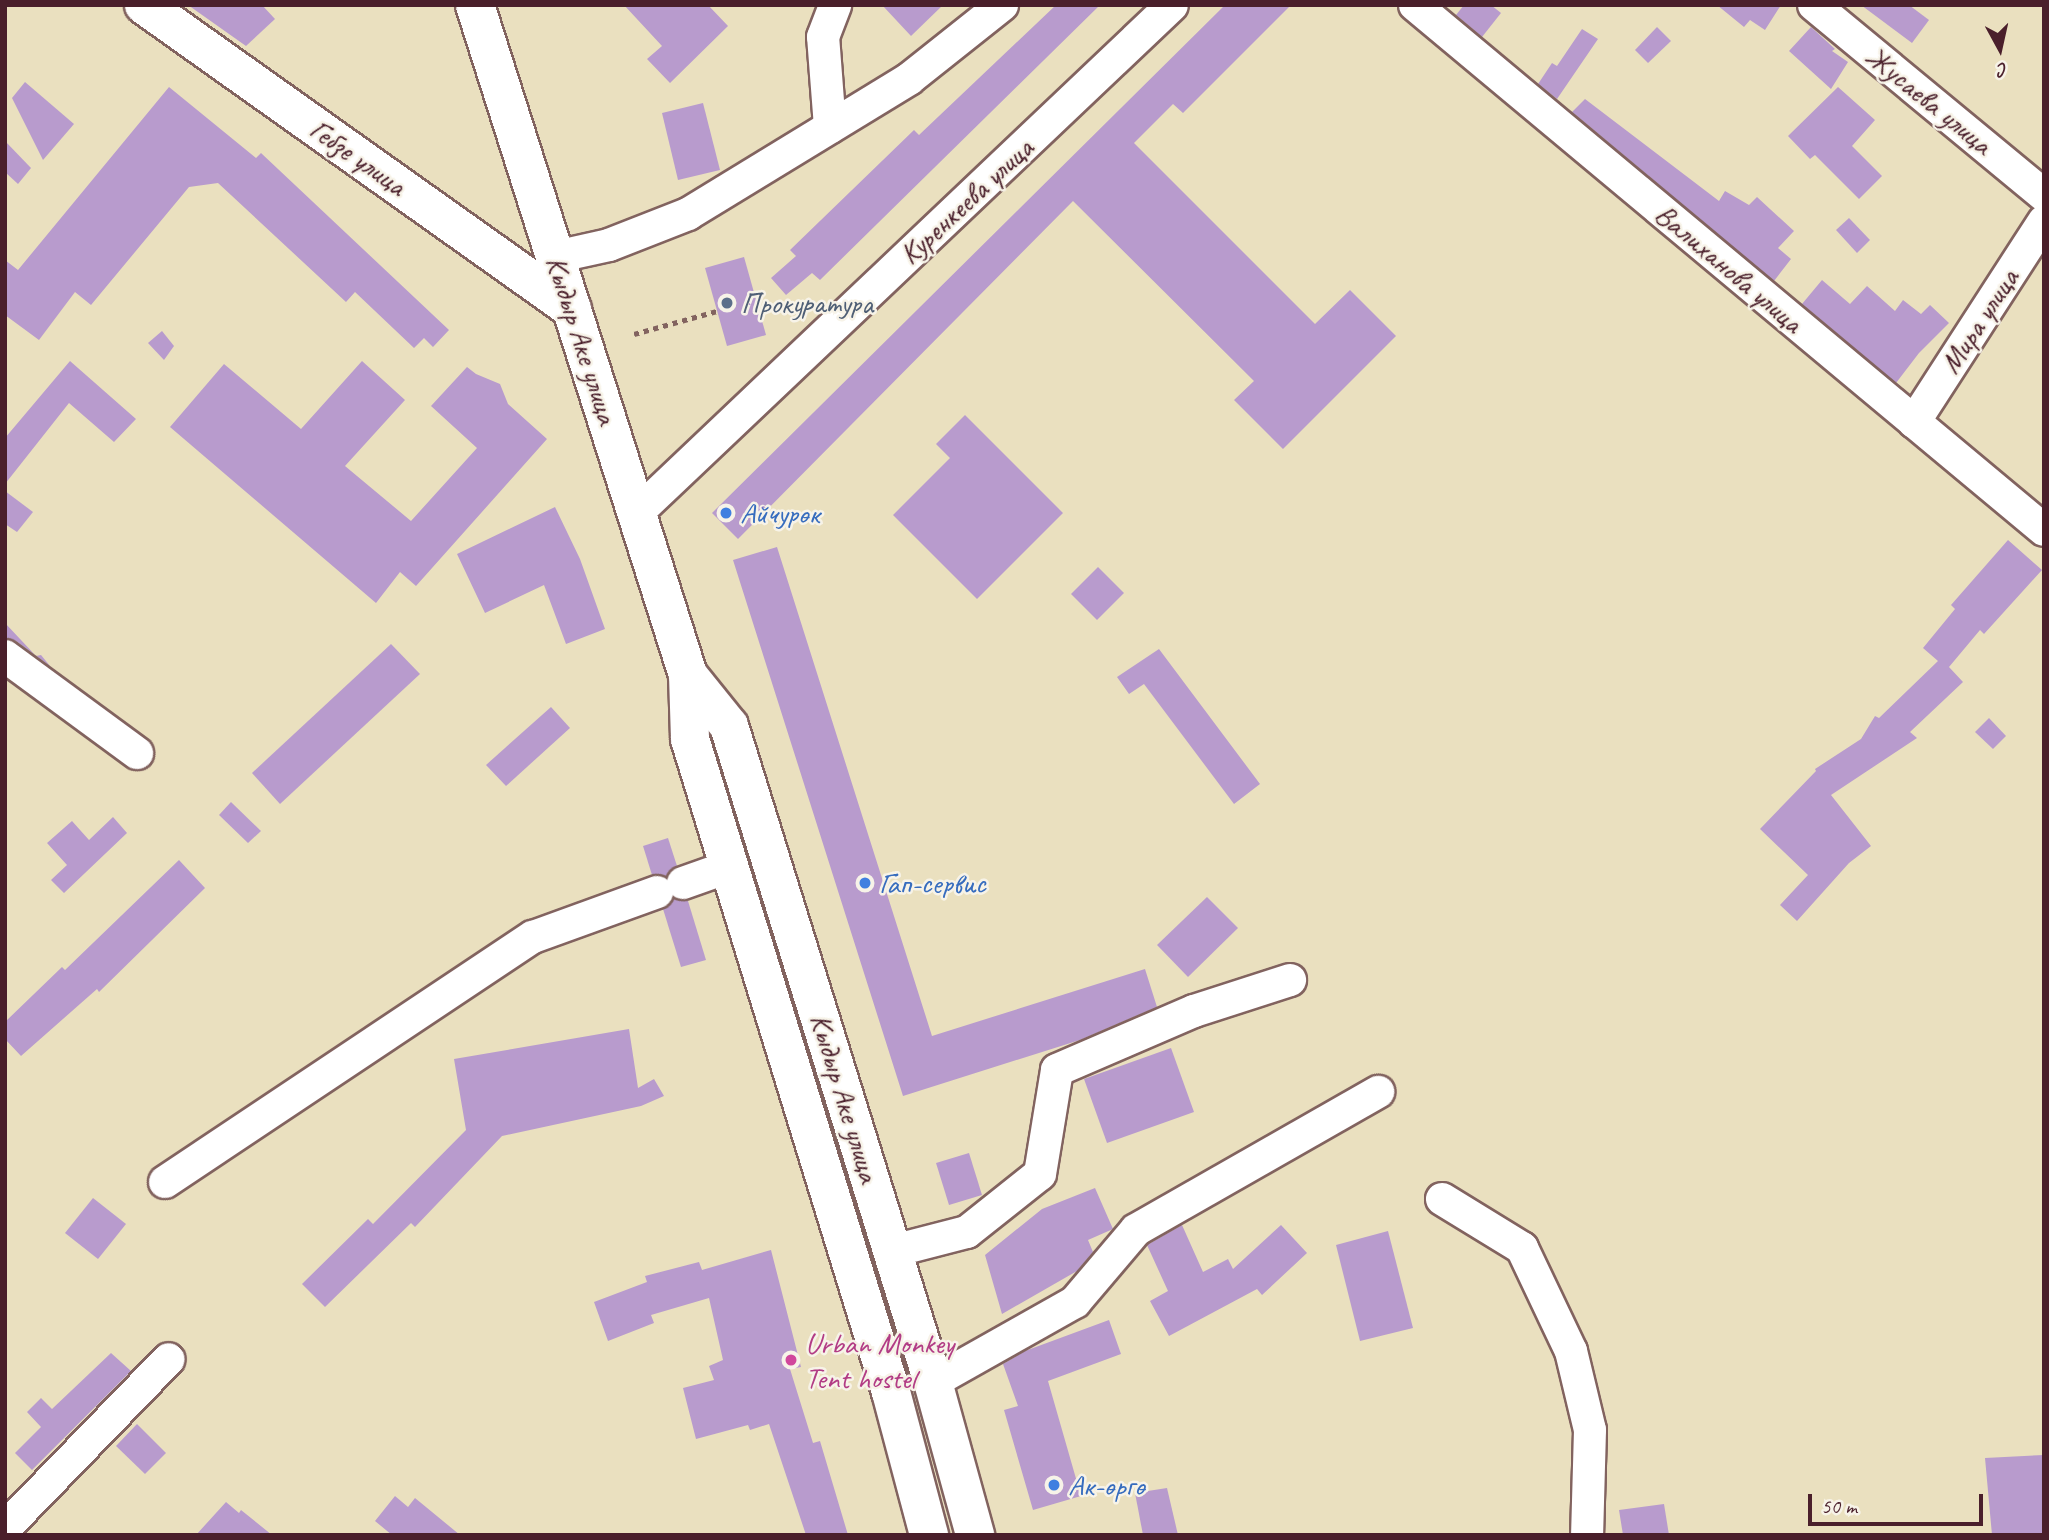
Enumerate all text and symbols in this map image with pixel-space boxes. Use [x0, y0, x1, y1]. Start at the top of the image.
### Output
north arrow [1965, 14, 2035, 84]
street label: Жусаева улица [1858, 38, 2000, 162]
text: С [1997, 57, 2009, 82]
street label: Гебзе улица [302, 110, 414, 204]
street label: Куренкеева улица [890, 129, 1042, 273]
street label: Валиханова улица [1647, 195, 1811, 341]
street label: Кыдыр Аке улица [538, 251, 626, 429]
street label: Мира улица [1931, 261, 2027, 381]
place label: Прокуратура [741, 285, 873, 321]
marker: Прокуратура [719, 295, 735, 311]
place label: Айчурөк [740, 495, 819, 531]
marker: Айчурөк [718, 505, 734, 521]
place label: Гап-сервис [879, 865, 986, 901]
marker: Гап-сервис [857, 875, 873, 891]
street label: Кыдыр Аке улица [802, 1008, 888, 1188]
place label: Urban Monkey Tent hostel [805, 1325, 954, 1396]
marker: Urban Monkey Tent hostel [783, 1352, 799, 1368]
place label: Ак-өргө [1068, 1467, 1145, 1503]
marker: Ак-өргө [1046, 1477, 1062, 1493]
scale bar [1811, 1480, 1986, 1524]
text: 50 m [1821, 1493, 1857, 1519]

